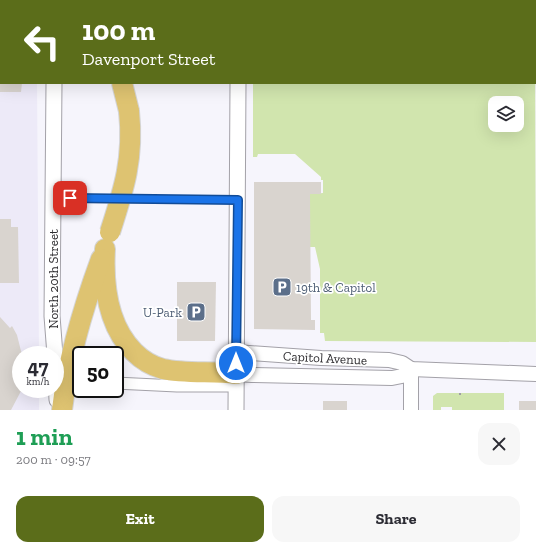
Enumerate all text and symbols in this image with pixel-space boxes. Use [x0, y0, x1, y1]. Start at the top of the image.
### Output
text: 100 m [82, 14, 155, 47]
icon: left [16, 16, 68, 68]
text: Davenport Street [82, 48, 215, 70]
map controls [488, 96, 524, 132]
button: layers [488, 96, 524, 132]
pin [53, 181, 87, 215]
icon: arrive [59, 187, 81, 209]
street label: North 20th Street [46, 229, 61, 329]
parking icon: 19th & Capitol [271, 276, 293, 298]
place label: 19th & Capitol [296, 280, 376, 295]
parking icon: U-Park [185, 301, 207, 323]
place label: U-Park [143, 305, 182, 320]
position arrow [215, 342, 257, 384]
speed limit sign: 50 [72, 346, 124, 398]
street label: Capitol Avenue [283, 348, 367, 368]
text: 47 [28, 355, 48, 379]
text: km/h [27, 376, 49, 388]
text: 1 min [16, 422, 73, 451]
button: close [478, 423, 520, 465]
text: 200 m · 09:57 [16, 452, 91, 467]
button: Exit [16, 496, 264, 542]
button: Share [272, 496, 520, 542]

